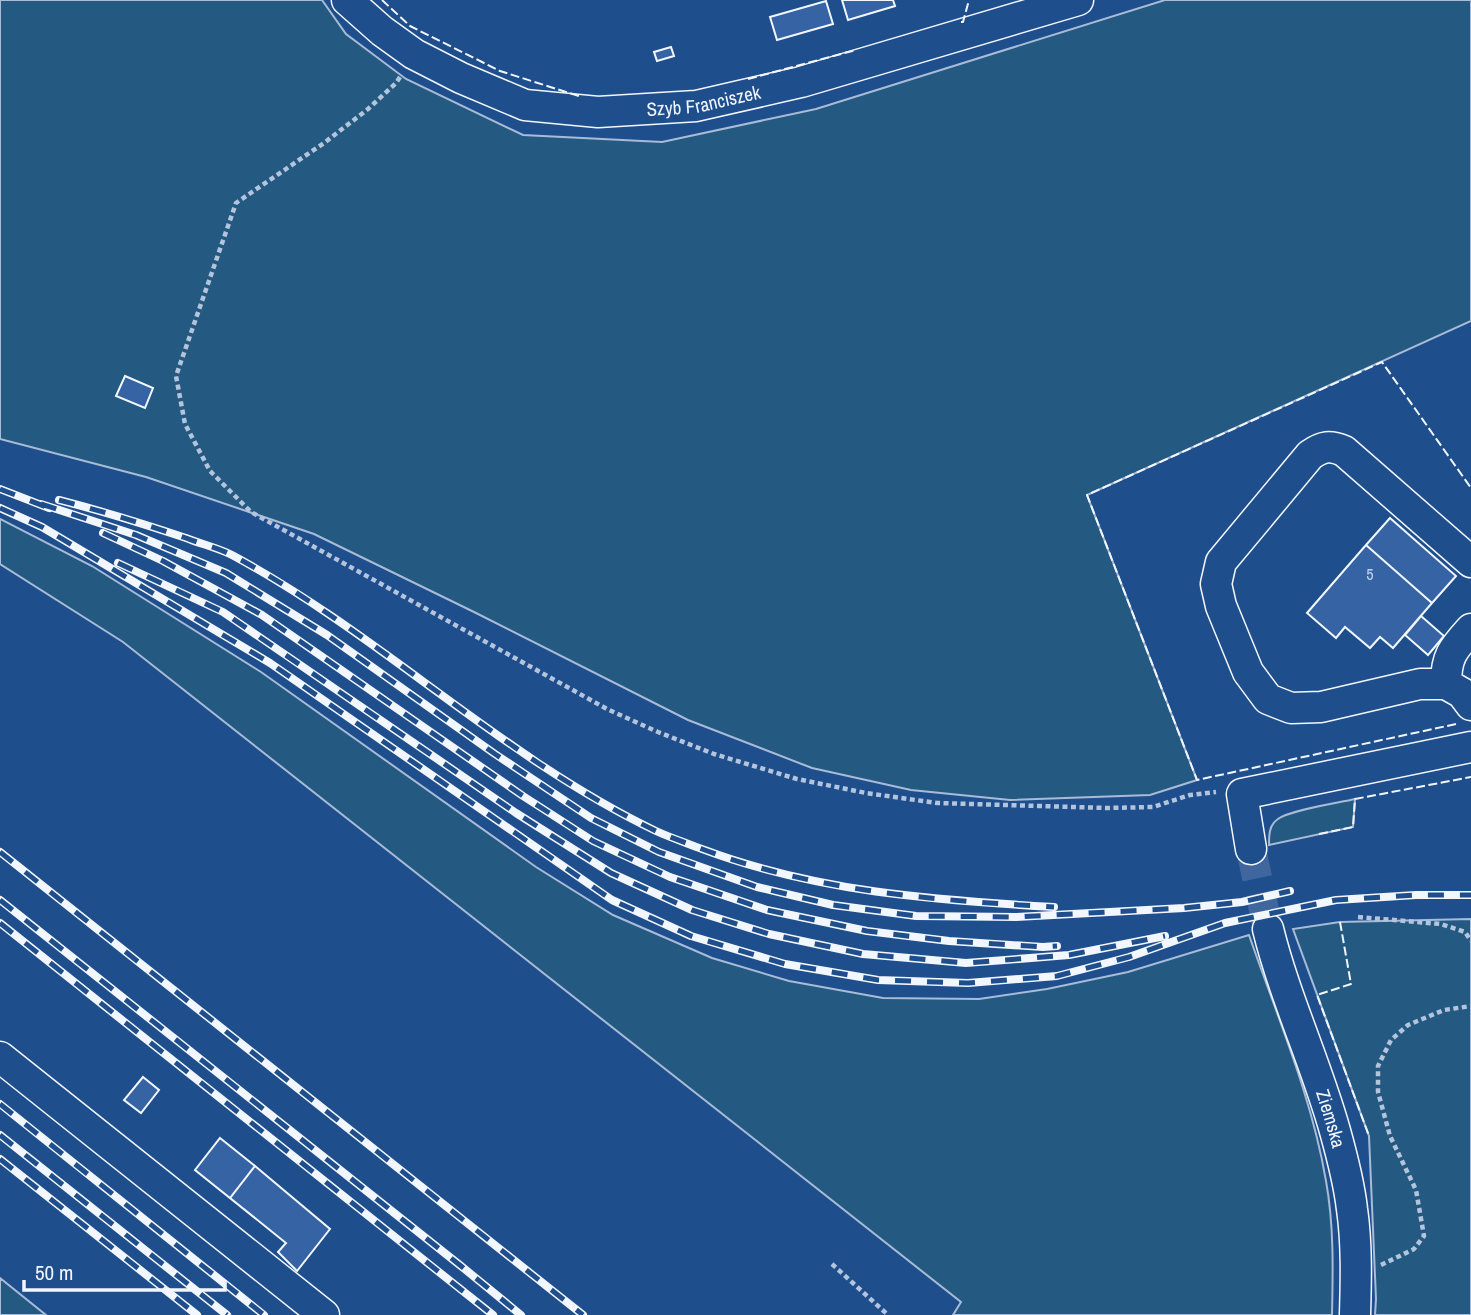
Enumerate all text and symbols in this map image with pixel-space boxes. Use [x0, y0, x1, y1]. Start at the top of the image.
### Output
street label: Szyb Franciszek [646, 79, 763, 122]
house number: 5 [1366, 563, 1374, 585]
street label: Ziemska [1310, 1086, 1352, 1151]
scale bar [24, 1248, 226, 1292]
text: 50 m [35, 1258, 73, 1287]

